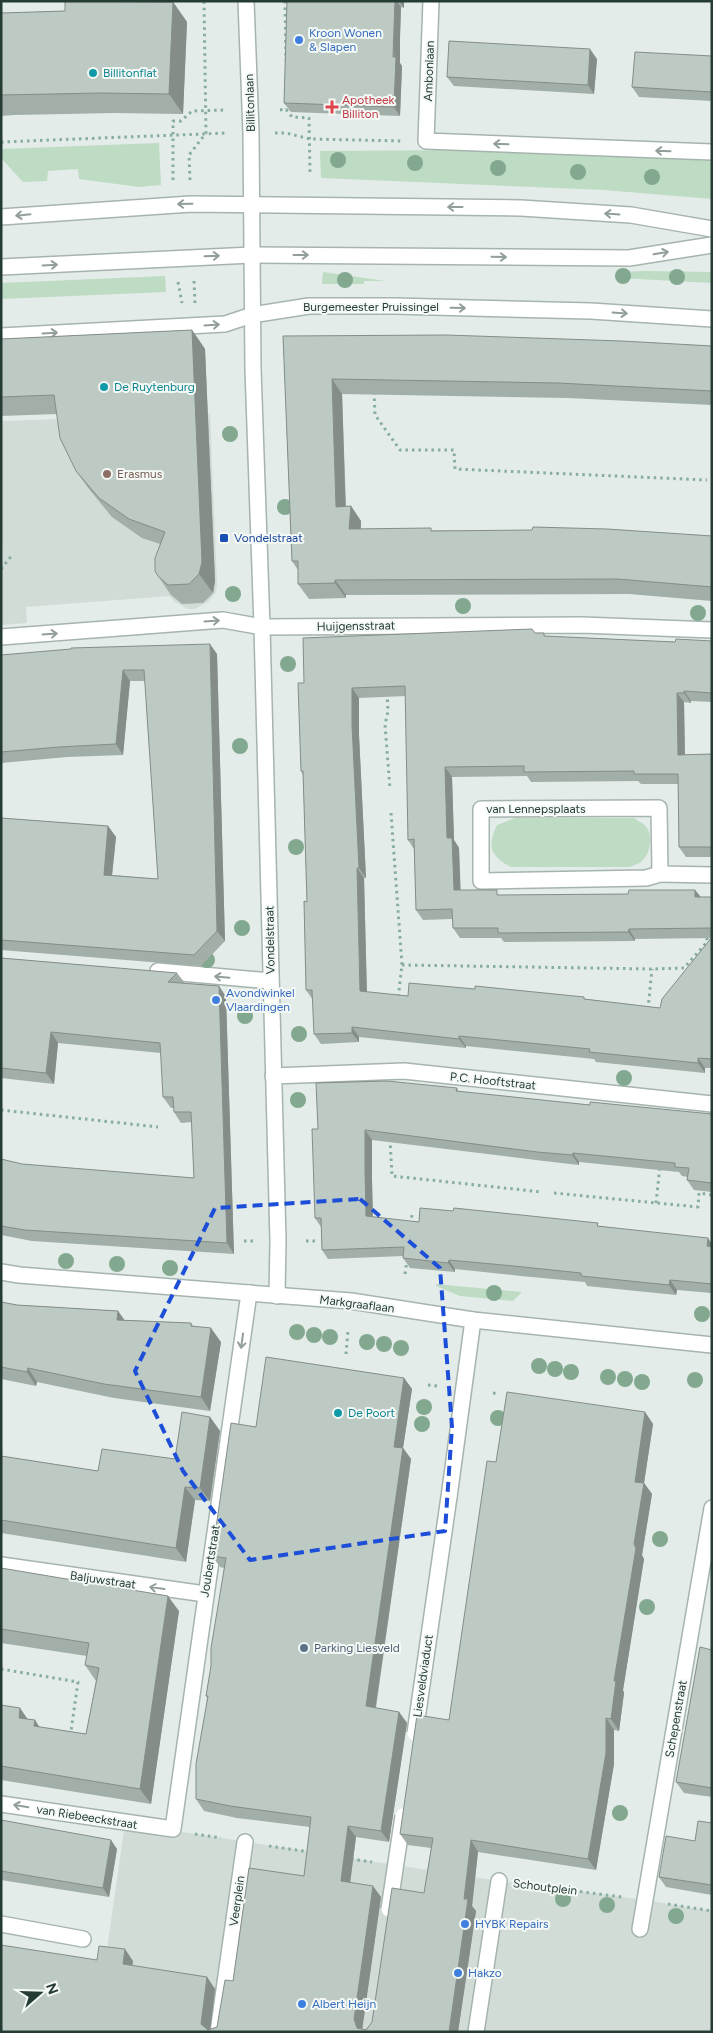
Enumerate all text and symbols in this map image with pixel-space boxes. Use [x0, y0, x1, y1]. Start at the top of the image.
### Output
place label: Kroon Wonen & Slapen [309, 26, 382, 54]
marker: Kroon Wonen & Slapen [293, 34, 305, 46]
street label: Ambonlaan [421, 40, 437, 102]
place label: Billitonflat [103, 66, 158, 80]
marker: Billitonflat [87, 67, 99, 79]
street label: Billitonlaan [242, 74, 258, 132]
place label: Apotheek Billiton [342, 93, 395, 121]
marker: Apotheek Billiton [326, 101, 338, 113]
one-way arrow [493, 140, 509, 149]
one-way arrow [655, 146, 671, 155]
one-way arrow [177, 200, 193, 209]
one-way arrow [447, 202, 464, 212]
one-way arrow [604, 209, 620, 218]
one-way arrow [15, 210, 31, 220]
one-way arrow [652, 248, 668, 258]
one-way arrow [292, 250, 309, 260]
one-way arrow [204, 252, 220, 261]
one-way arrow [490, 252, 506, 262]
one-way arrow [42, 260, 58, 269]
street label: Burgemeester Pruissingel [303, 300, 439, 314]
one-way arrow [450, 303, 466, 312]
one-way arrow [612, 308, 628, 317]
one-way arrow [204, 320, 220, 329]
one-way arrow [42, 329, 58, 338]
place label: De Ruytenburg [114, 380, 195, 394]
marker: De Ruytenburg [98, 381, 110, 393]
place label: Erasmus [117, 467, 163, 481]
marker: Erasmus [101, 468, 113, 480]
place label: Vondelstraat [234, 531, 303, 545]
marker: Vondelstraat [218, 532, 230, 544]
one-way arrow [204, 616, 220, 626]
street label: Huijgensstraat [317, 618, 396, 634]
one-way arrow [42, 629, 58, 638]
street label: van Lennepsplaats [486, 802, 586, 816]
street label: Vondelstraat [262, 905, 278, 974]
one-way arrow [214, 972, 230, 981]
place label: Avondwinkel Vlaardingen [226, 986, 295, 1014]
marker: Avondwinkel Vlaardingen [210, 994, 222, 1006]
street label: P.C. Hooftstraat [449, 1070, 537, 1093]
street label: Markgraaflaan [319, 1292, 396, 1316]
one-way arrow [237, 1333, 247, 1349]
place label: De Poort [348, 1406, 396, 1420]
marker: De Poort [332, 1407, 344, 1419]
street label: Joubertstraat [197, 1523, 223, 1598]
street label: Baljuwstraat [69, 1568, 137, 1592]
one-way arrow [149, 1583, 165, 1593]
street label: Liesveldviaduct [410, 1633, 436, 1718]
place label: Parking Liesveld [314, 1641, 400, 1655]
marker: Parking Liesveld [298, 1642, 310, 1654]
street label: Schepenstraat [662, 1679, 690, 1759]
one-way arrow [13, 1801, 29, 1811]
street label: van Riebeeckstraat [35, 1802, 139, 1832]
street label: Veerplein [227, 1875, 248, 1927]
street label: Schoutplein [512, 1876, 578, 1898]
place label: HYBK Repairs [475, 1917, 549, 1931]
marker: HYBK Repairs [459, 1918, 471, 1930]
place label: Hakzo [468, 1966, 502, 1980]
marker: Hakzo [452, 1967, 464, 1979]
north arrow [15, 1968, 65, 2018]
text: N [42, 1981, 62, 1997]
place label: Albert Heijn [312, 1997, 376, 2011]
marker: Albert Heijn [296, 1998, 308, 2010]

